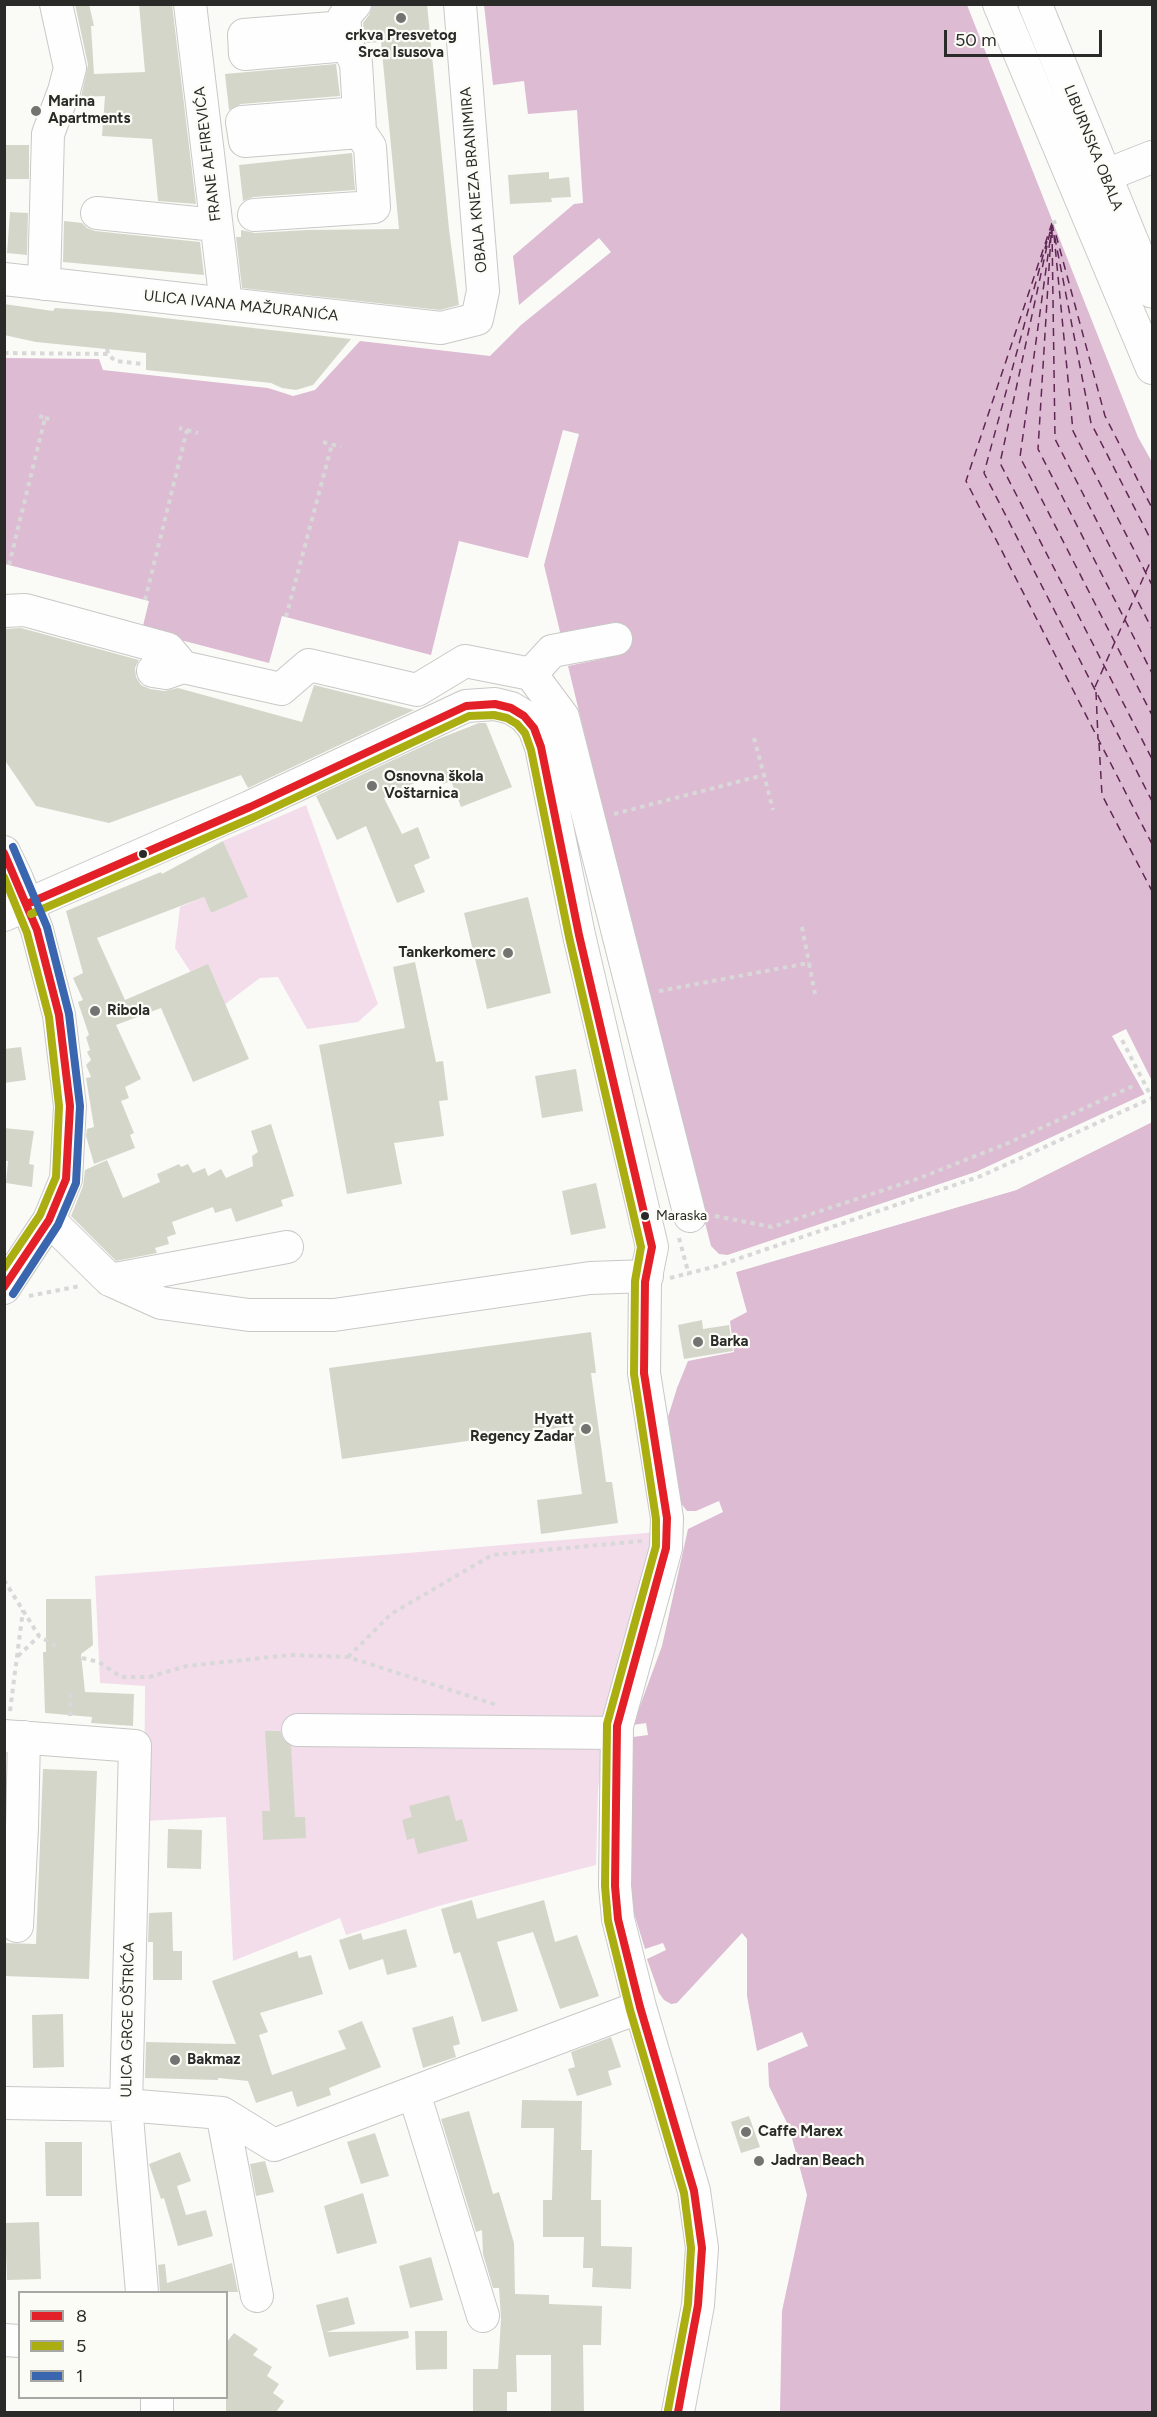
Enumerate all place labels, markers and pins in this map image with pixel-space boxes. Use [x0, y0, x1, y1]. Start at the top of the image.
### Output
marker: crkva Presvetog Srca Isusova [394, 11, 408, 25]
place label: crkva Presvetog Srca Isusova [345, 27, 457, 62]
place label: Marina Apartments [48, 93, 130, 128]
marker: Marina Apartments [29, 104, 43, 118]
place label: Osnovna škola Voštarnica [384, 768, 483, 803]
marker: Osnovna škola Voštarnica [365, 779, 379, 793]
unlabelled marker [137, 848, 149, 860]
place label: Tankerkomerc [398, 944, 496, 962]
marker: Tankerkomerc [501, 946, 515, 960]
place label: Ribola [107, 1002, 150, 1020]
marker: Ribola [88, 1004, 102, 1018]
place label: Maraska [656, 1208, 707, 1224]
marker: Maraska [639, 1210, 651, 1222]
place label: Barka [710, 1333, 749, 1351]
marker: Barka [691, 1335, 705, 1349]
place label: Hyatt Regency Zadar [470, 1411, 574, 1446]
marker: Hyatt Regency Zadar [579, 1422, 593, 1436]
place label: Bakmaz [187, 2051, 240, 2069]
marker: Bakmaz [168, 2053, 182, 2067]
place label: Caffe Marex [758, 2123, 843, 2141]
marker: Caffe Marex [739, 2125, 753, 2139]
place label: Jadran Beach [771, 2152, 864, 2170]
marker: Jadran Beach [752, 2154, 766, 2168]

